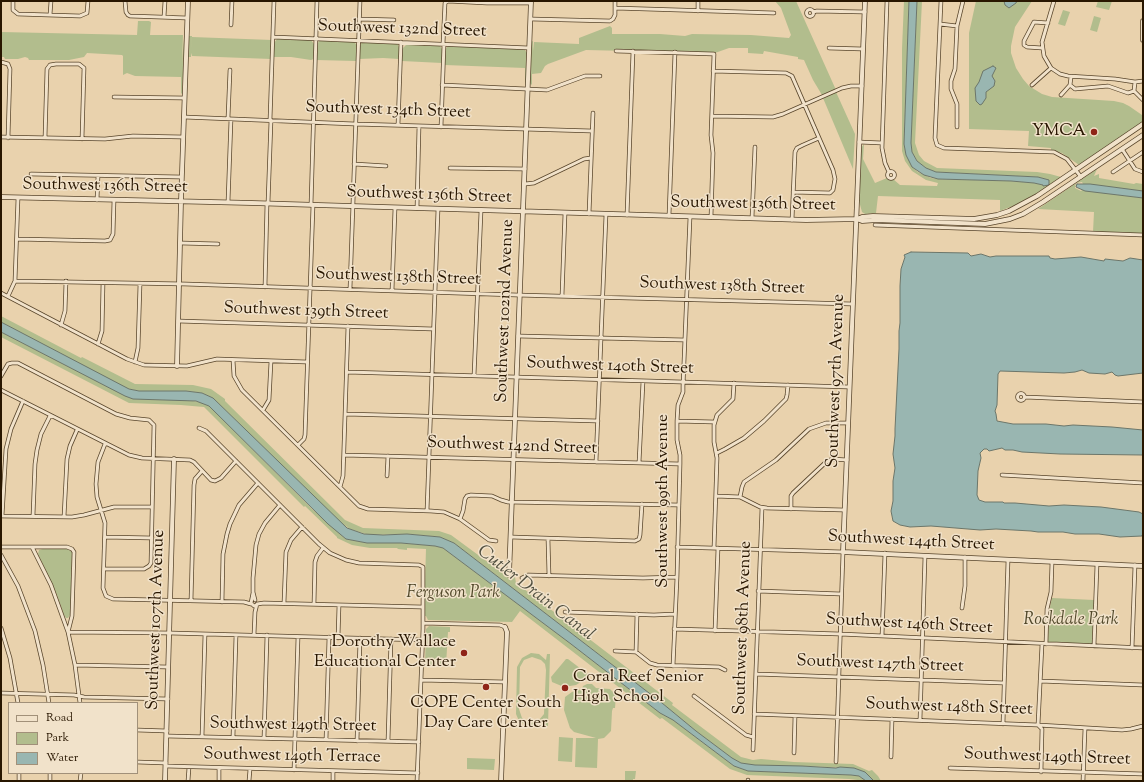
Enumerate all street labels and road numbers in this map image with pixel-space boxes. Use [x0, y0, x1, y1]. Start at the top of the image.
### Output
street label: Southwest 132nd Street [317, 17, 487, 43]
street label: Southwest 134th Street [305, 98, 471, 124]
street label: Southwest 136th Street [22, 175, 188, 199]
street label: Southwest 136th Street [346, 183, 512, 209]
street label: Southwest 136th Street [670, 193, 836, 217]
street label: Southwest 102nd Avenue [493, 219, 519, 403]
street label: Southwest 138th Street [315, 265, 481, 291]
street label: Southwest 138th Street [639, 274, 805, 300]
street label: Southwest 97th Avenue [824, 294, 850, 468]
street label: Southwest 139th Street [223, 299, 389, 325]
street label: Southwest 140th Street [526, 354, 694, 380]
street label: Southwest 99th Avenue [654, 414, 674, 588]
street label: Southwest 142nd Street [426, 434, 598, 460]
street label: Southwest 144th Street [827, 527, 995, 557]
street label: Southwest 107th Avenue [144, 529, 170, 711]
street label: Southwest 98th Avenue [731, 541, 757, 715]
street label: Southwest 146th Street [825, 610, 993, 640]
street label: Southwest 147th Street [796, 652, 964, 678]
street label: Southwest 148th Street [865, 695, 1033, 721]
street label: Southwest 149th Street [209, 714, 377, 738]
street label: Southwest 149th Terrace [203, 745, 381, 769]
street label: Southwest 149th Street [963, 745, 1131, 771]

